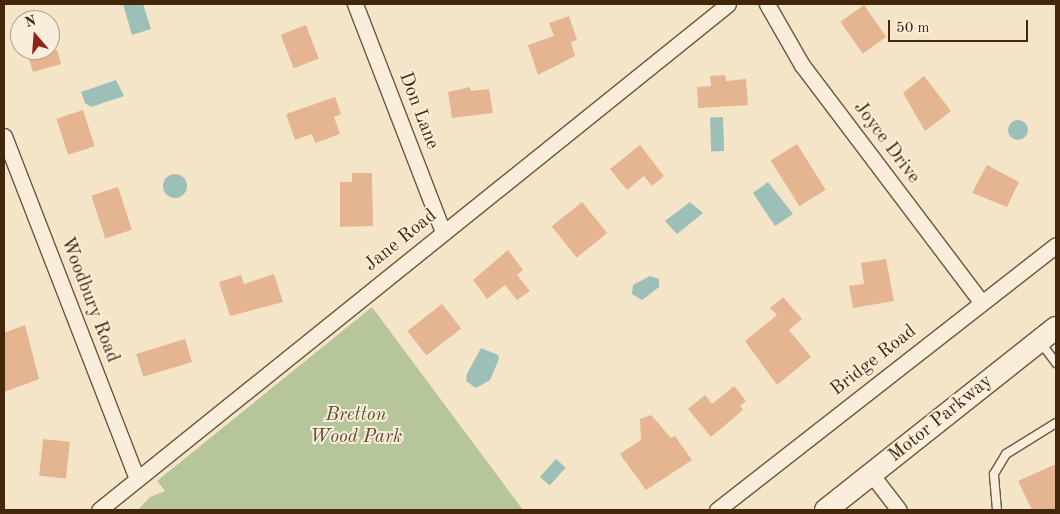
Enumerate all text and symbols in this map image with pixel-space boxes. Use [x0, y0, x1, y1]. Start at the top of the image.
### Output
north arrow [10, 10, 60, 60]
scale bar [890, 10, 1030, 42]
text: N [23, 13, 38, 30]
text: 50 m [896, 21, 930, 36]
street label: Don Lane [393, 69, 443, 153]
street label: Joyce Drive [848, 97, 924, 189]
street label: Jane Road [360, 205, 442, 277]
street label: Woodbury Road [55, 234, 123, 366]
street label: Bridge Road [827, 320, 921, 402]
street label: Motor Parkway [884, 370, 998, 468]
park label: Bretton Wood Park [310, 405, 402, 449]

